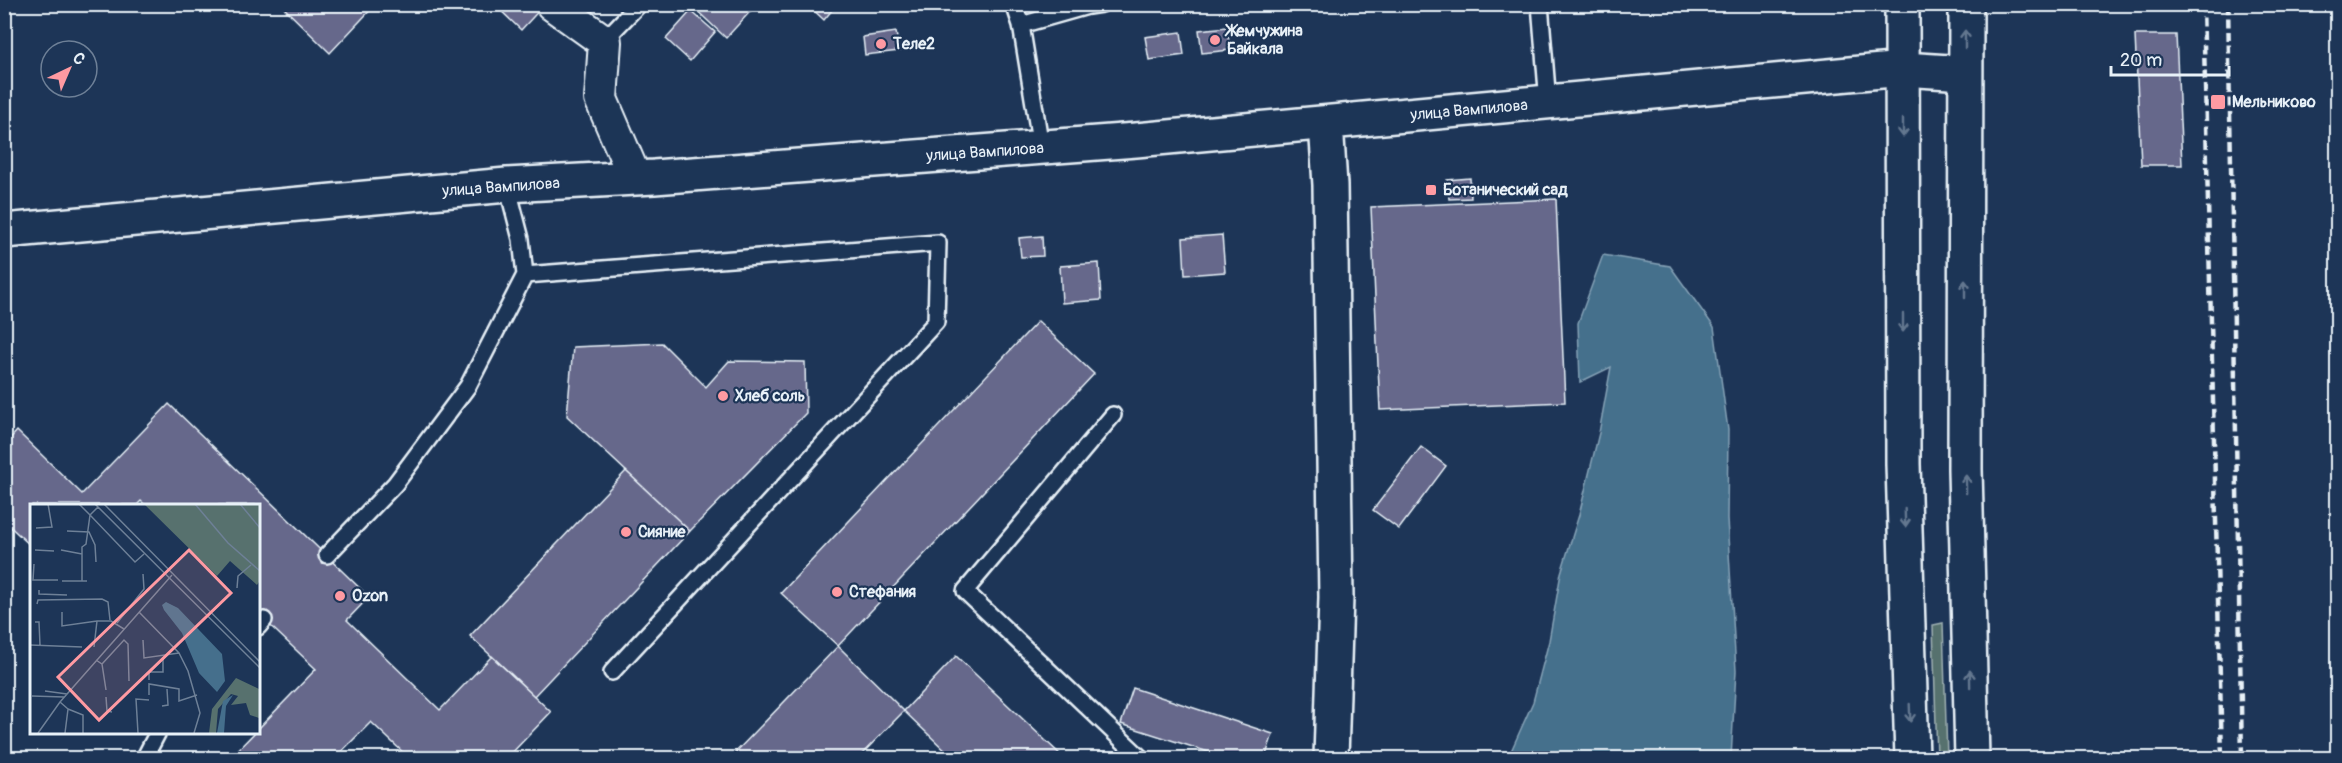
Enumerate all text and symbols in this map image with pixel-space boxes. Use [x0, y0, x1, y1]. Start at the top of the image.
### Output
place label: Жемчужина Байкала [1224, 21, 1303, 59]
one-way arrow [1959, 29, 1971, 49]
marker: Жемчужина Байкала [1208, 33, 1222, 47]
place label: Теле2 [892, 34, 935, 54]
marker: Теле2 [874, 37, 888, 51]
north arrow [39, 39, 99, 99]
scale bar [2111, 39, 2230, 77]
text: С [68, 48, 89, 70]
text: 20 m [2120, 49, 2162, 72]
place label: Мельниково [2232, 92, 2316, 112]
marker: Мельниково [2209, 93, 2227, 111]
street label: улица Вампилова [1408, 95, 1529, 125]
one-way arrow [1897, 117, 1909, 137]
street label: улица Вампилова [924, 138, 1045, 166]
street label: улица Вампилова [440, 173, 561, 201]
place label: Ботанический сад [1443, 180, 1568, 200]
marker: Ботанический сад [1424, 183, 1438, 197]
one-way arrow [1959, 280, 1971, 300]
one-way arrow [1897, 312, 1909, 332]
place label: Хлеб соль [735, 386, 805, 406]
marker: Хлеб соль [716, 389, 730, 403]
one-way arrow [1960, 475, 1972, 495]
inset map [30, 504, 260, 733]
one-way arrow [1899, 507, 1910, 527]
place label: Сияние [638, 522, 687, 542]
marker: Сияние [619, 525, 633, 539]
place label: Стефания [849, 582, 917, 602]
marker: Стефания [830, 585, 844, 599]
place label: Ozon [352, 586, 388, 606]
marker: Ozon [333, 589, 347, 603]
one-way arrow [1965, 670, 1976, 690]
one-way arrow [1905, 702, 1916, 722]

